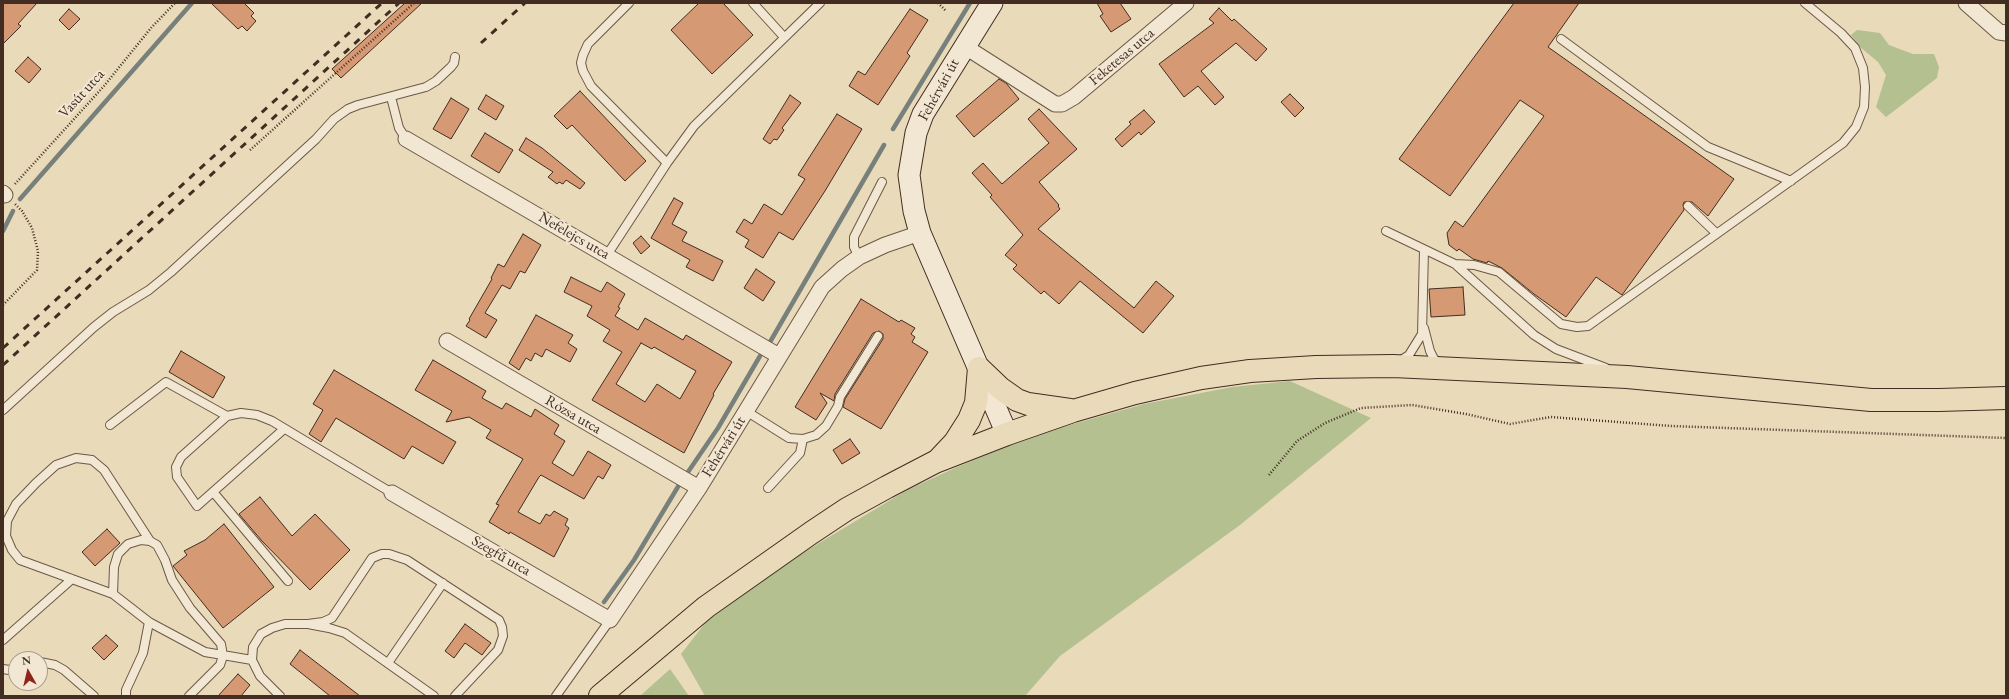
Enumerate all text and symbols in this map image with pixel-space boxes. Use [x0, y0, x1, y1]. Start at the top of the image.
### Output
street label: Feketesas utca [1086, 24, 1158, 90]
street label: Fehérvári út [915, 56, 963, 124]
street label: Vasút utca [55, 66, 109, 122]
street label: Nefelejcs utca [535, 208, 613, 264]
street label: Rózsa utca [542, 392, 604, 438]
street label: Fehérvári út [698, 413, 750, 481]
street label: Szegfű utca [468, 532, 534, 580]
north arrow [8, 651, 48, 691]
text: N [21, 653, 32, 668]

